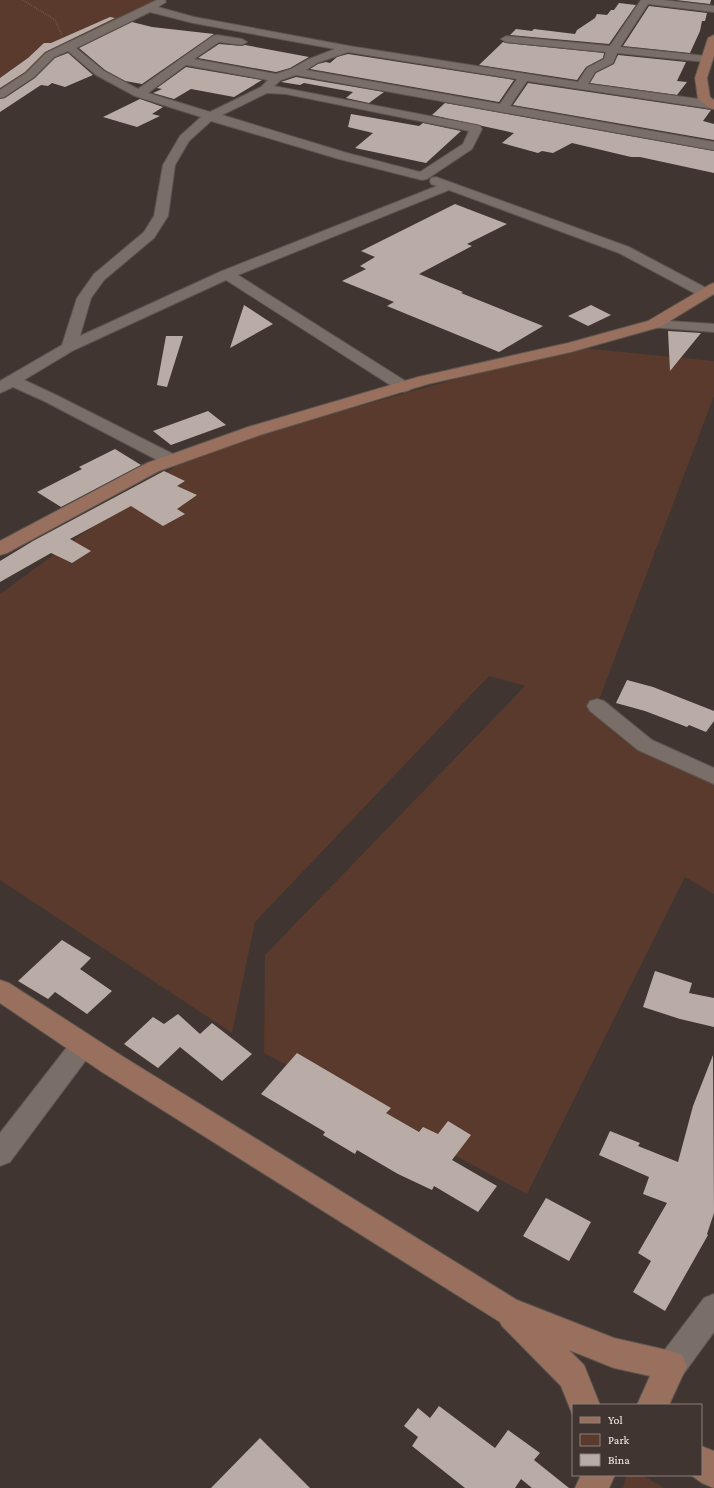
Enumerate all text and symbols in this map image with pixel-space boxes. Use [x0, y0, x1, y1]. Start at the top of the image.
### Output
legend [572, 1404, 702, 1476]
text: Yol [608, 1413, 623, 1427]
text: Park [608, 1433, 630, 1447]
text: Bina [608, 1453, 630, 1467]

